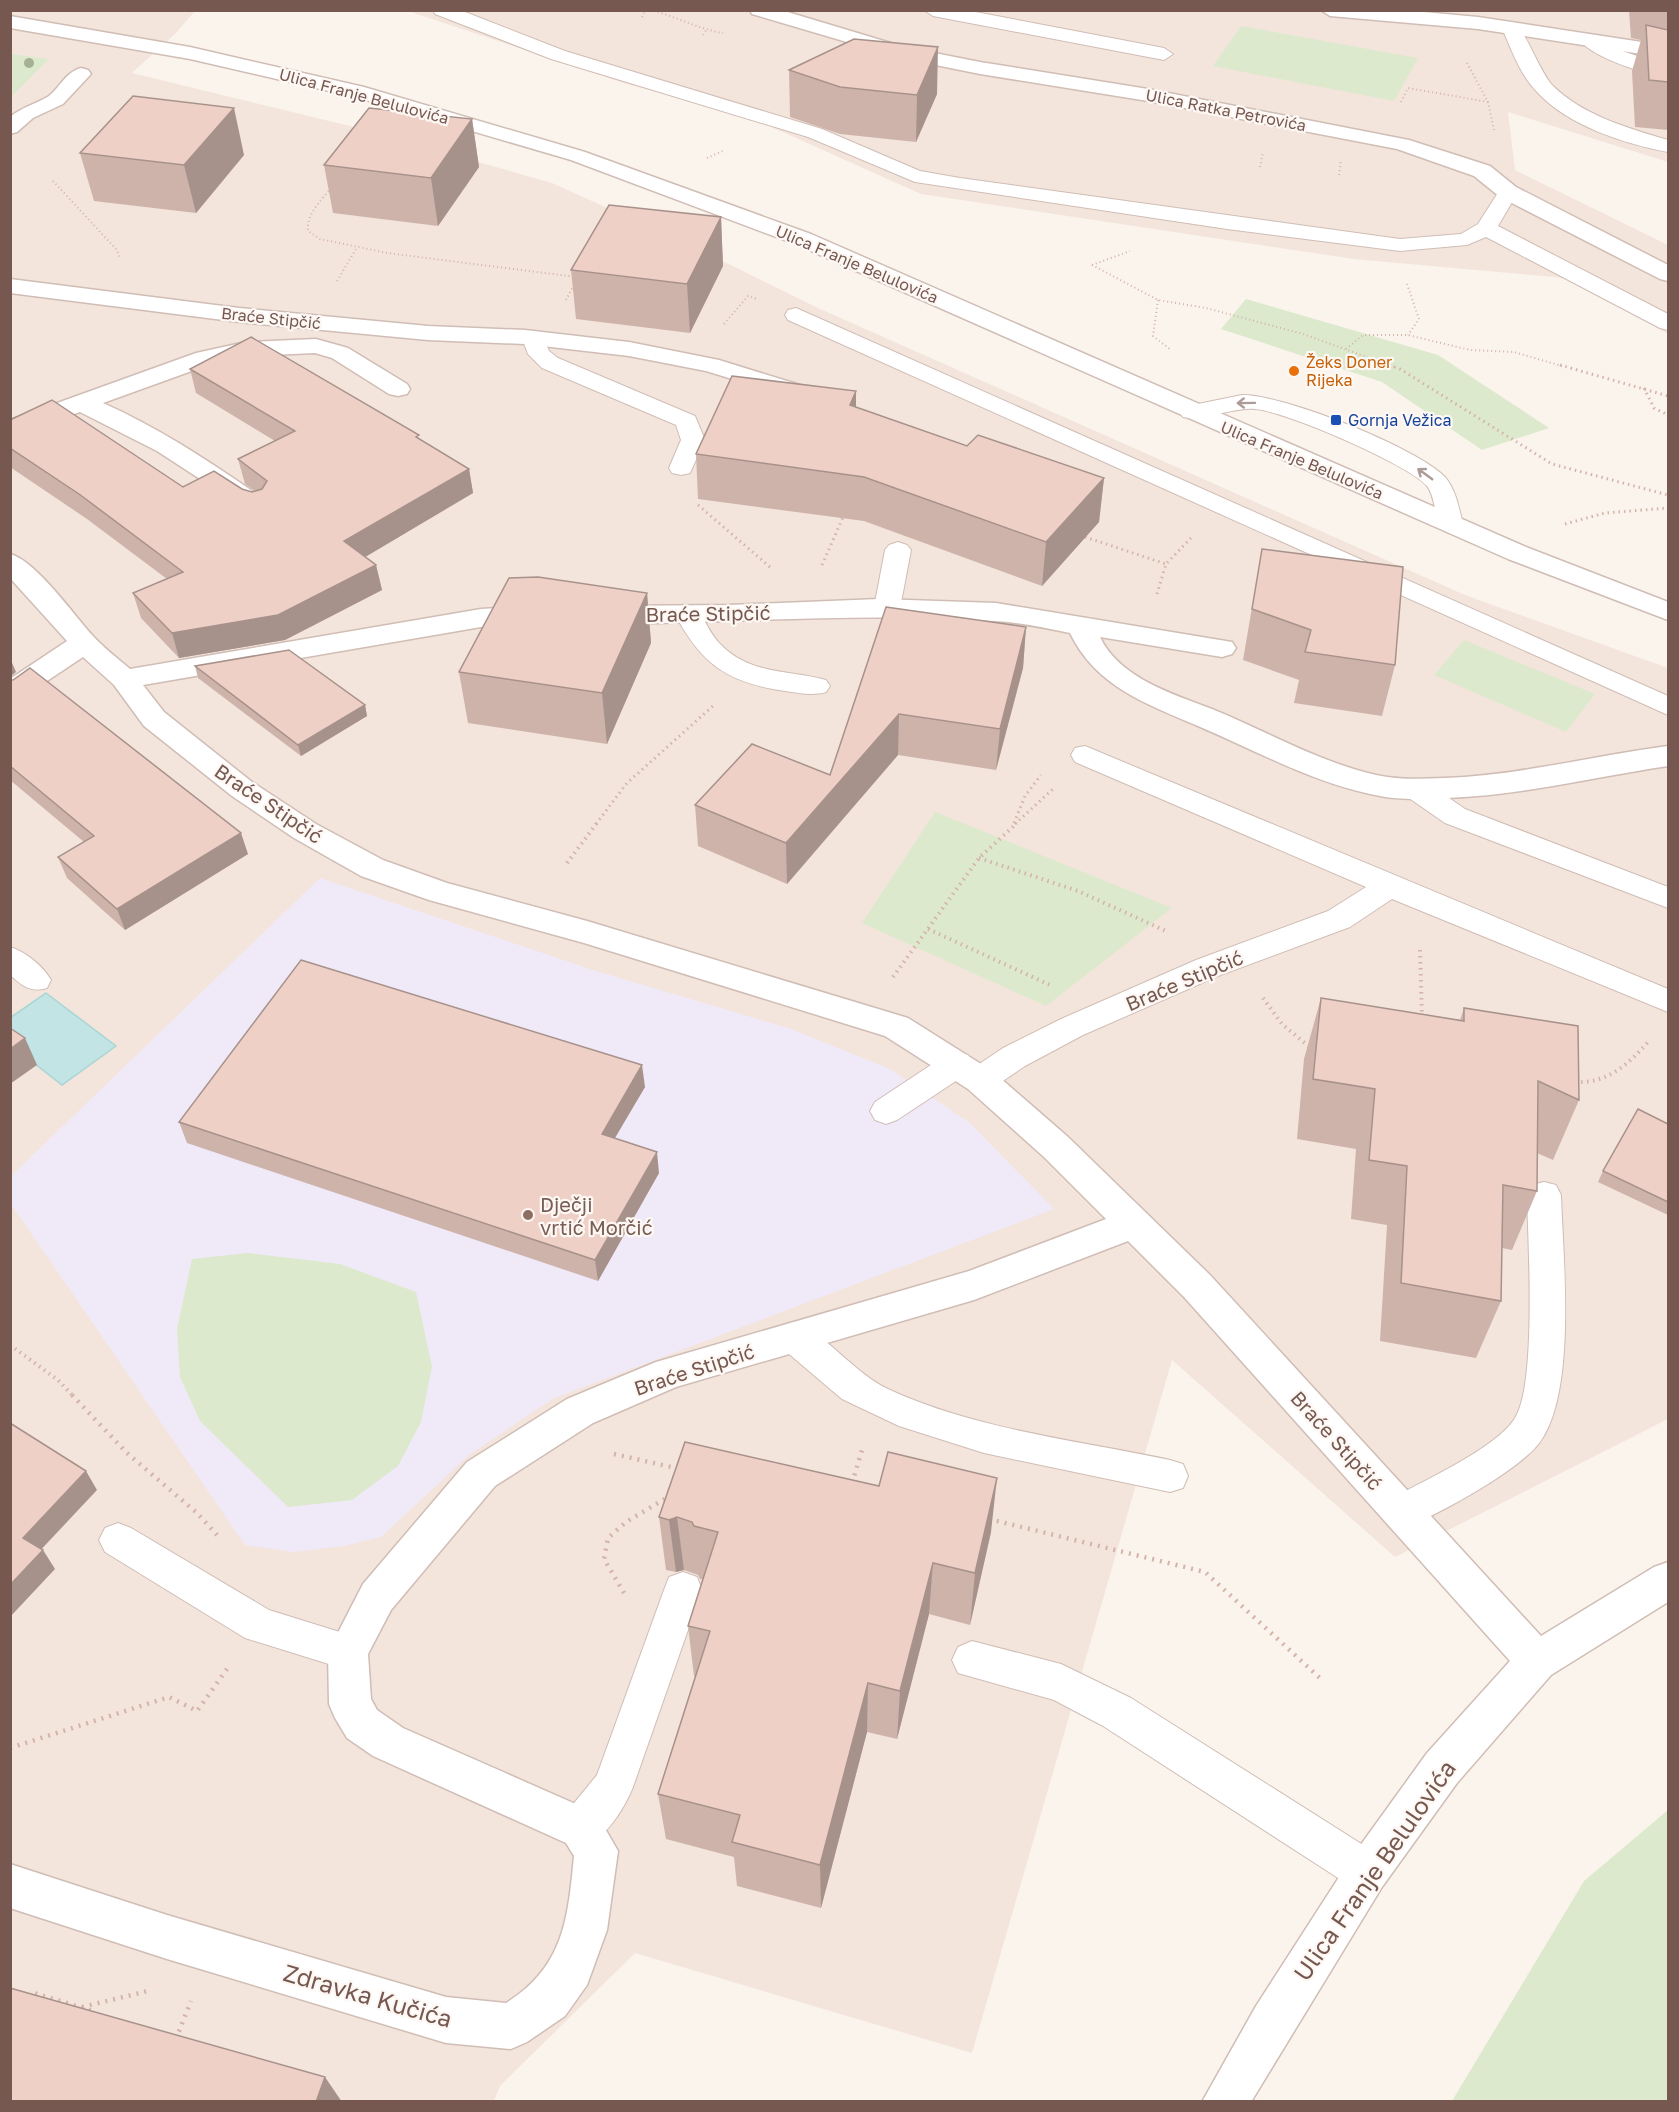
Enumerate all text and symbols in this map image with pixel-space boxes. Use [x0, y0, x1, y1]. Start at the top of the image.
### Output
street label: Ulica Franje Belulovića [277, 64, 451, 128]
street label: Ulica Ratka Petrovića [1144, 85, 1308, 135]
street label: Ulica Franje Belulovića [773, 221, 941, 307]
street label: Braće Stipčić [220, 303, 322, 333]
place label: Žeks Doner Rijeka [1306, 352, 1392, 390]
marker: Žeks Doner Rijeka [1287, 364, 1301, 378]
one-way arrow [1236, 397, 1256, 409]
place label: Gornja Vežica [1348, 410, 1452, 430]
marker: Gornja Vežica [1329, 413, 1343, 427]
street label: Ulica Franje Belulovića [1218, 417, 1386, 503]
one-way arrow [1418, 468, 1434, 480]
street label: Braće Stipčić [645, 600, 771, 626]
street label: Braće Stipčić [210, 758, 328, 848]
street label: Braće Stipčić [1122, 944, 1246, 1015]
place label: Dječji vrtić Morčić [540, 1192, 653, 1239]
marker: Dječji vrtić Morčić [521, 1208, 535, 1222]
street label: Braće Stipčić [631, 1338, 757, 1400]
street label: Braće Stipčić [1286, 1386, 1388, 1495]
street label: Ulica Franje Belulovića [1287, 1754, 1461, 1986]
street label: Zdravka Kučića [280, 1957, 456, 2033]

